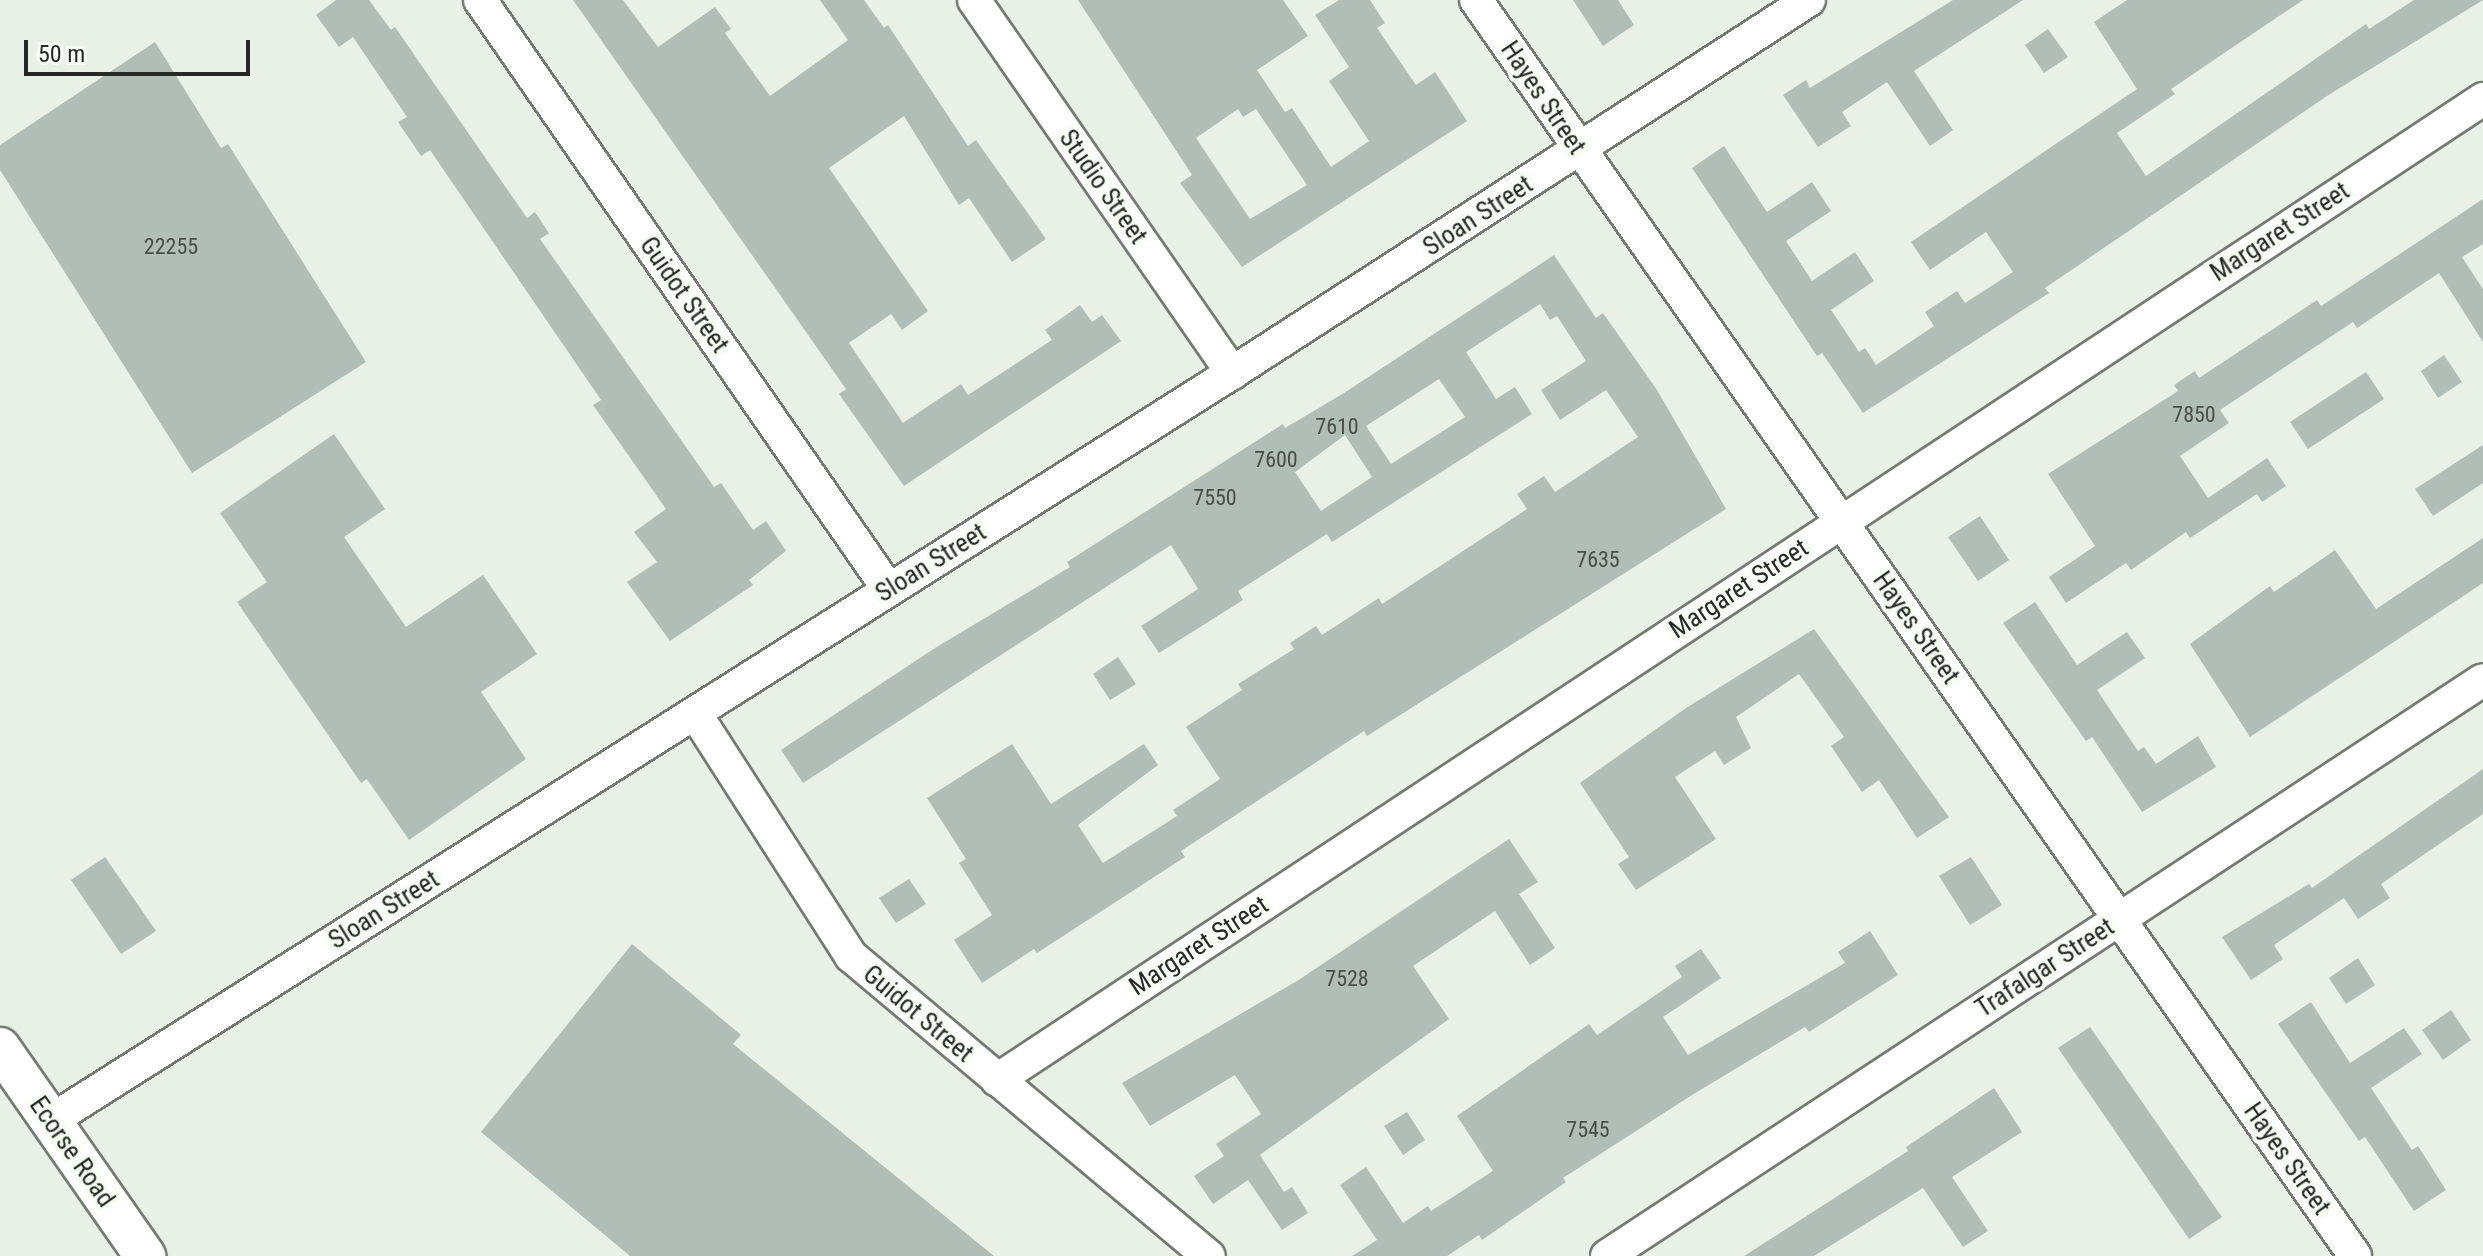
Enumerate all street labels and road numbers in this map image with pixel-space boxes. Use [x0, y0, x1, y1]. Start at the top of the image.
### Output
street label: Hayes Street [1494, 35, 1592, 161]
street label: Studio Street [1052, 124, 1154, 250]
street label: Sloan Street [1417, 169, 1539, 263]
street label: Margaret Street [2205, 175, 2355, 289]
street label: Guidot Street [633, 231, 735, 359]
street label: Sloan Street [870, 517, 992, 609]
street label: Margaret Street [1664, 532, 1814, 646]
street label: Hayes Street [1866, 566, 1966, 690]
street label: Sloan Street [323, 864, 445, 956]
street label: Margaret Street [1124, 889, 1274, 1003]
street label: Trafalgar Street [1970, 912, 2120, 1024]
street label: Guidot Street [856, 959, 980, 1069]
street label: Ecorse Road [23, 1091, 121, 1213]
street label: Hayes Street [2237, 1097, 2337, 1221]

